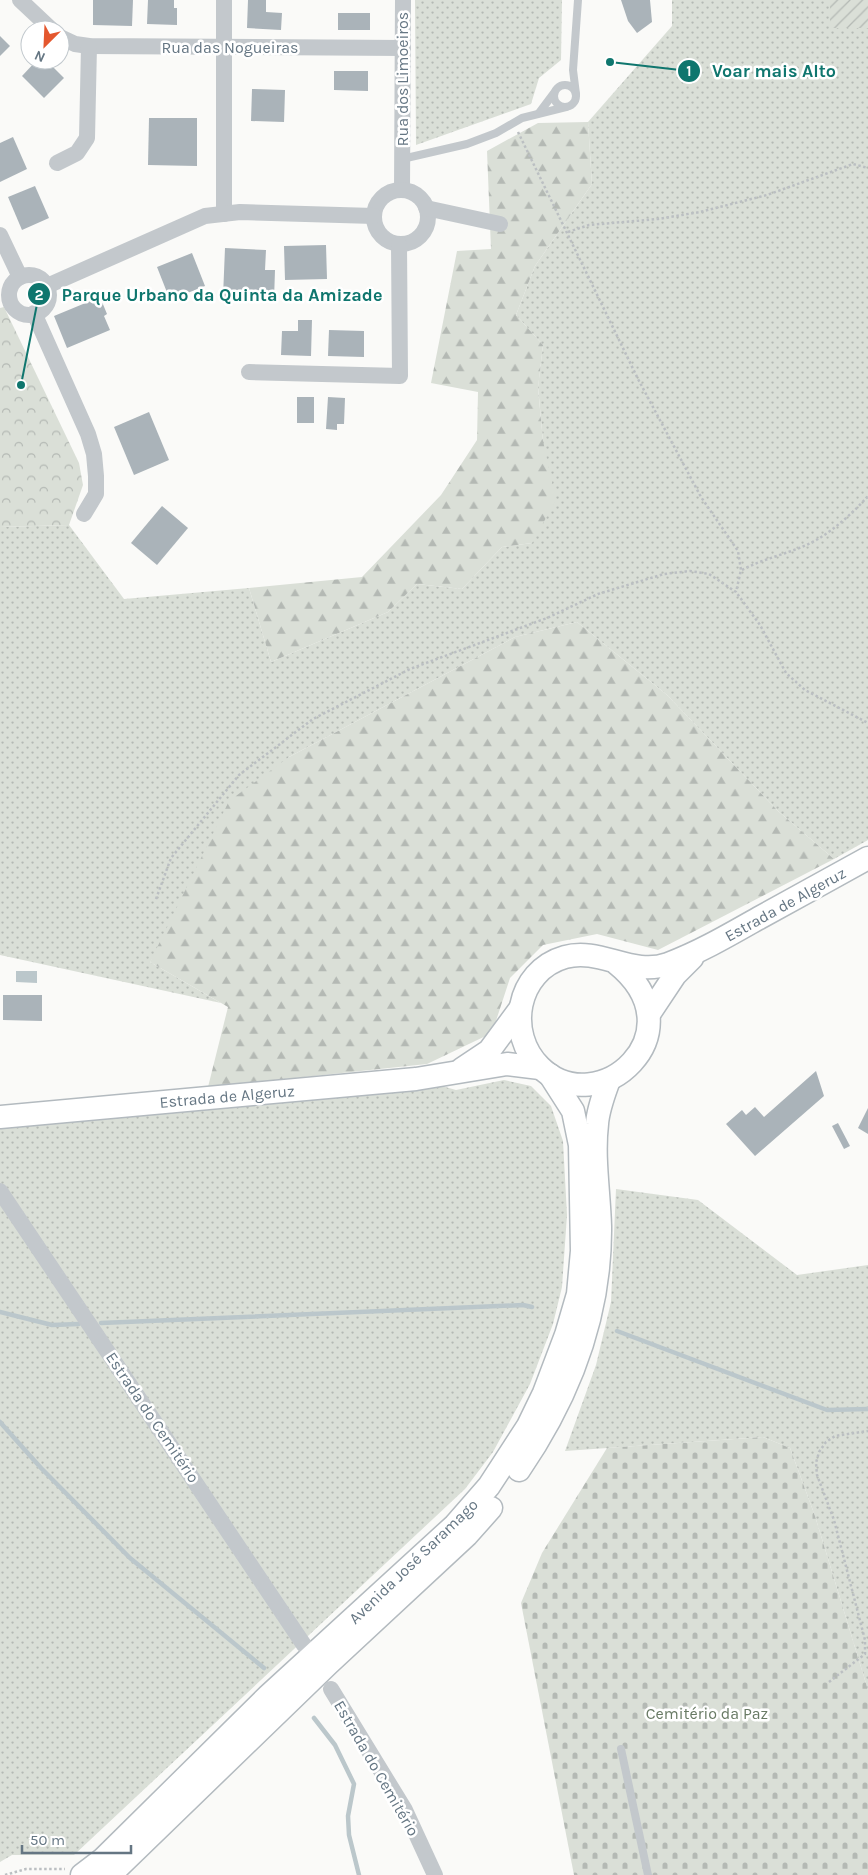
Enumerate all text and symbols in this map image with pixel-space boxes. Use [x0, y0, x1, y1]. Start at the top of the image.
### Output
street label: Rua dos Limoeiros [393, 12, 412, 146]
north arrow [20, 20, 70, 70]
street label: Rua das Nogueiras [162, 38, 298, 57]
text: N [32, 47, 48, 66]
callout: Voar mais Alto [677, 54, 846, 87]
text: Voar mais Alto [712, 60, 836, 82]
text: 1 [686, 62, 692, 80]
callout: Parque Urbano da Quinta da Amizade [26, 278, 392, 311]
text: Parque Urbano da Quinta da Amizade [62, 284, 382, 306]
text: 2 [34, 286, 44, 304]
street label: Estrada de Algeruz [721, 863, 849, 946]
street label: Estrada de Algeruz [159, 1081, 295, 1112]
street label: Estrada do Cemitério [102, 1348, 203, 1486]
street label: Avenida José Saramago [345, 1495, 482, 1628]
street label: Estrada do Cemitério [330, 1697, 423, 1839]
park label: Cemitério da Paz [646, 1704, 768, 1723]
scale bar [22, 1822, 131, 1854]
text: 50 m [30, 1831, 65, 1849]

